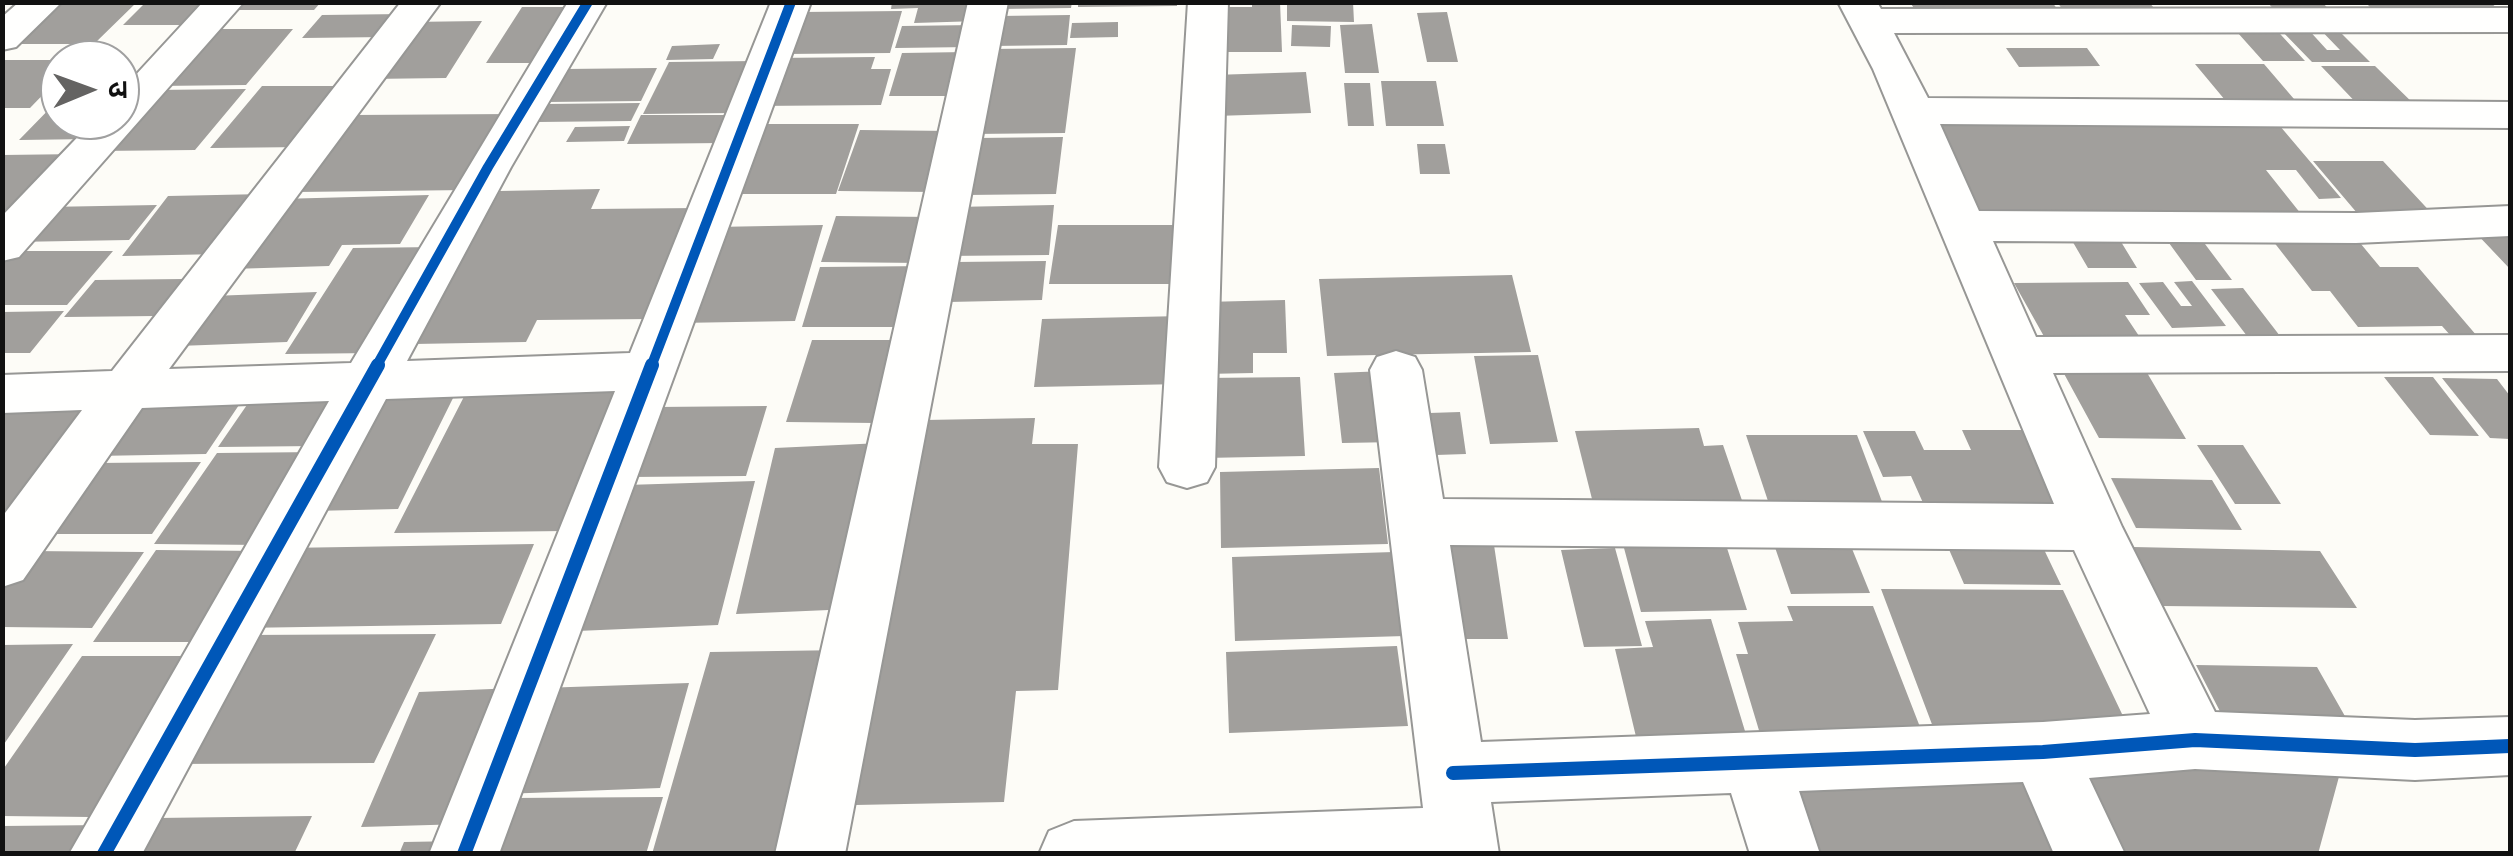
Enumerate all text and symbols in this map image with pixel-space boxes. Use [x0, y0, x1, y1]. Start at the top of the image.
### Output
north arrow [40, 40, 140, 140]
text: उ [101, 81, 136, 98]

